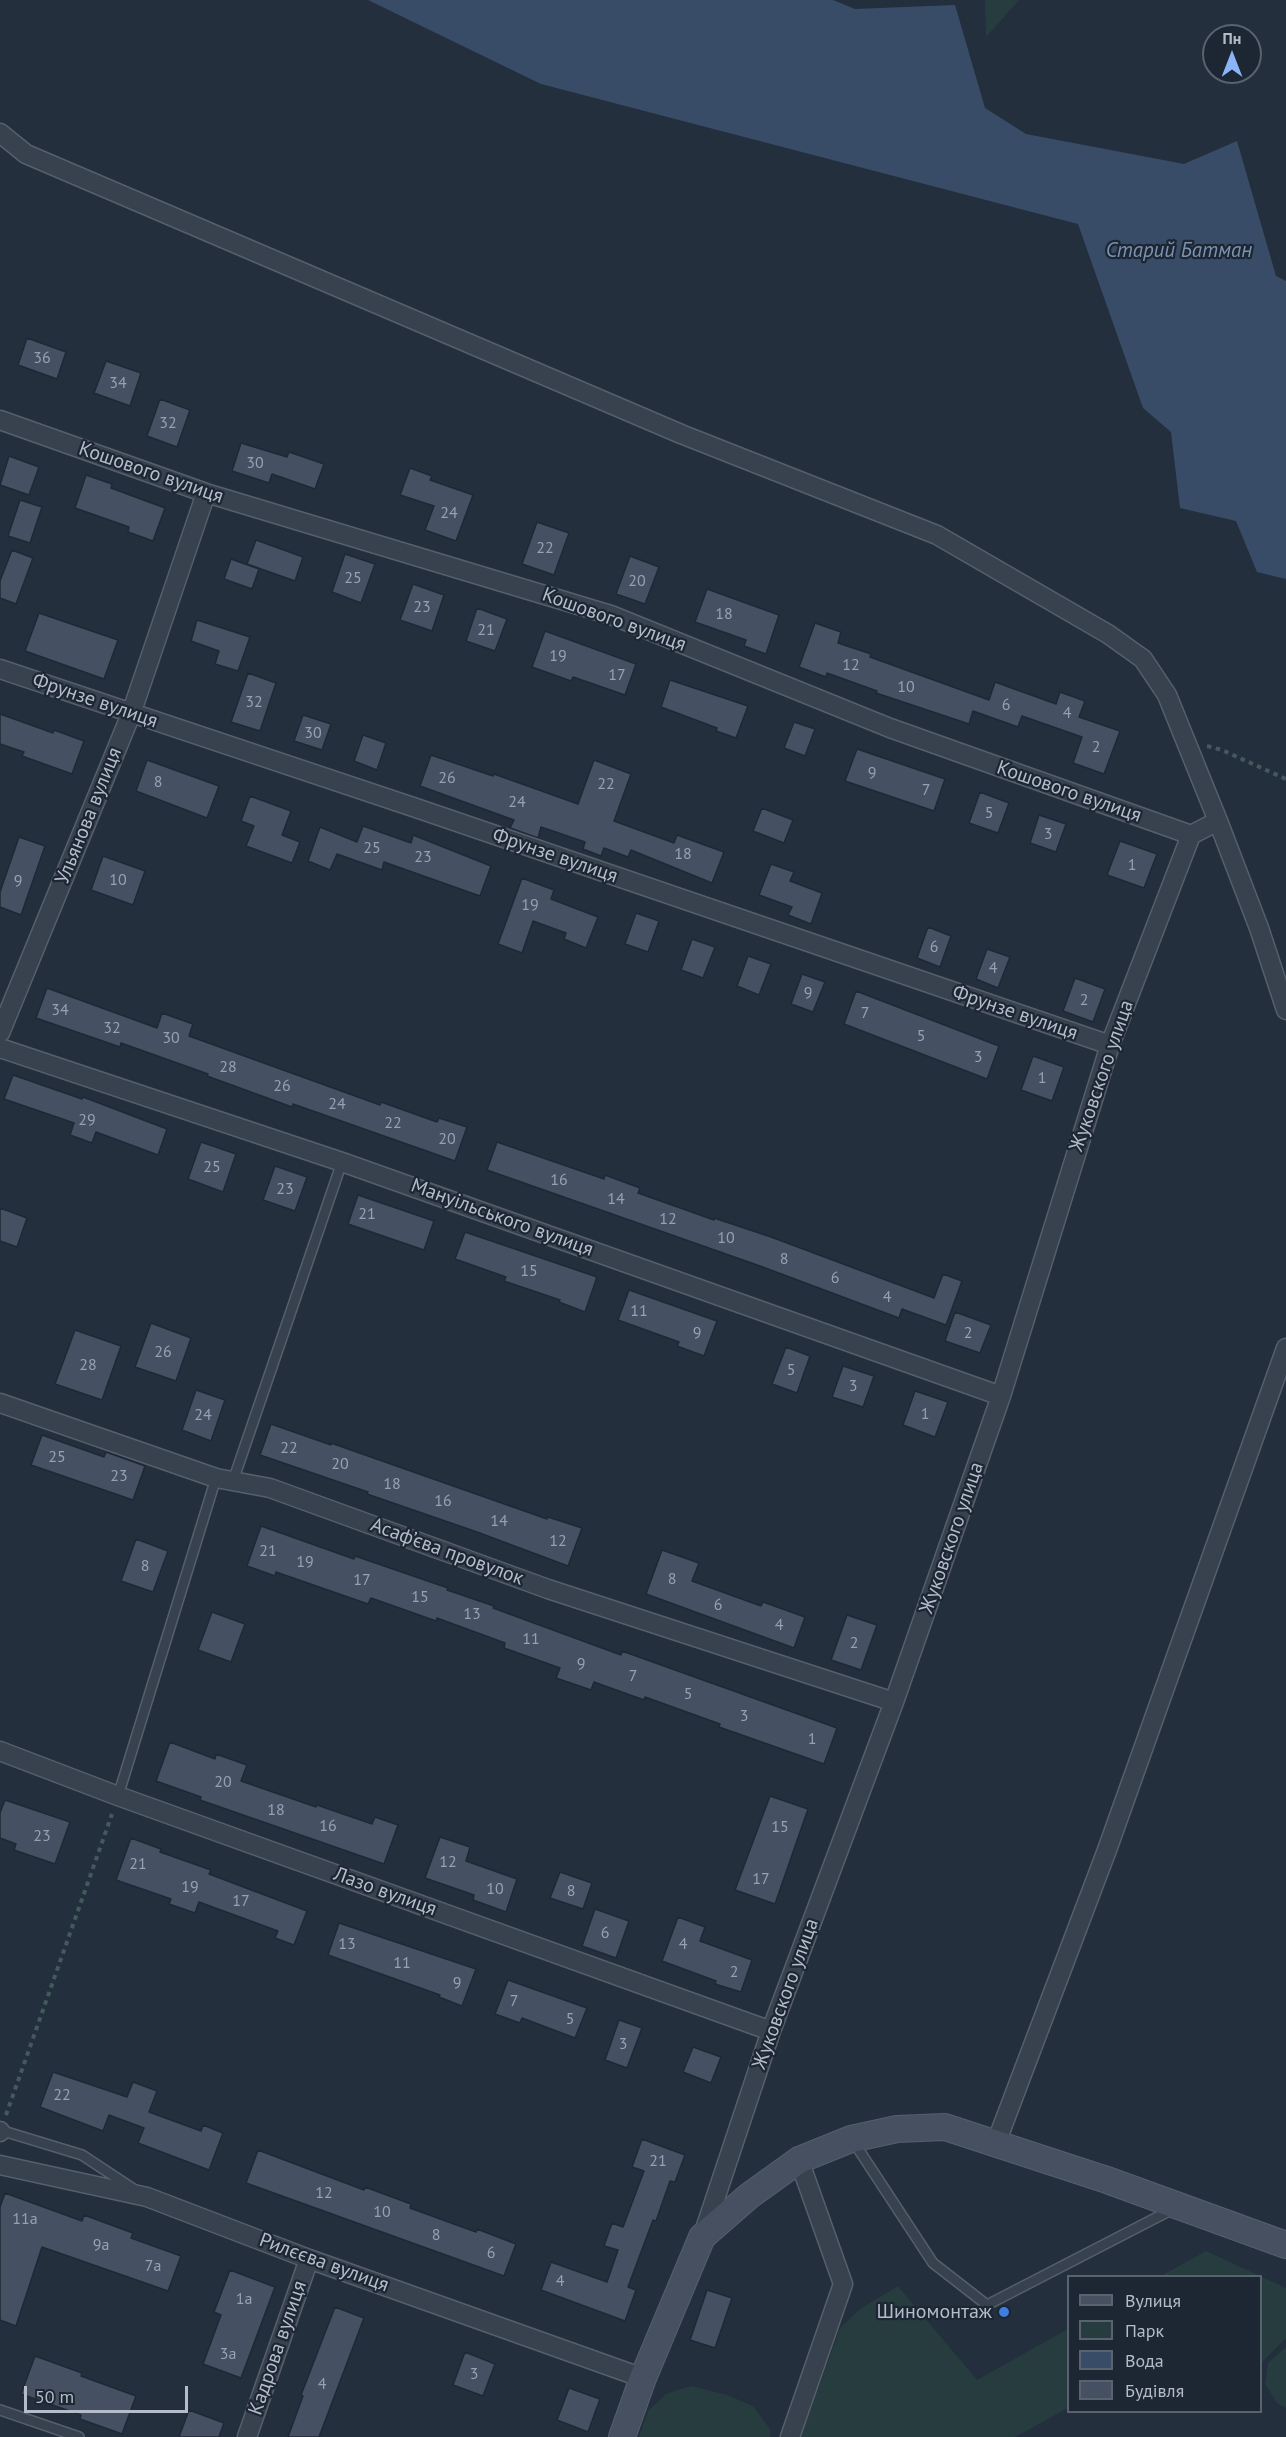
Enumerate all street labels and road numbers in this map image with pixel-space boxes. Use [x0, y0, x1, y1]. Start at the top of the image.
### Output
street label: Кошового вулиця [76, 437, 226, 509]
street label: Кошового вулиця [539, 583, 689, 657]
street label: Фрунзе вулиця [29, 668, 161, 734]
street label: Ульянова вулиця [51, 744, 127, 888]
street label: Кошового вулиця [994, 756, 1144, 828]
street label: Фрунзе вулиця [489, 823, 621, 889]
street label: Фрунзе вулиця [949, 980, 1081, 1046]
street label: Жуковского улица [1065, 997, 1139, 1155]
street label: Мануільського вулиця [408, 1174, 596, 1262]
street label: Жуковского улица [915, 1459, 989, 1617]
street label: Асаф’єва провулок [367, 1513, 527, 1591]
street label: Лазо вулиця [330, 1862, 440, 1922]
street label: Жуковского улица [748, 1915, 824, 2073]
street label: Рилєєва вулиця [256, 2228, 392, 2298]
street label: Кадрова вулиця [244, 2278, 312, 2418]

